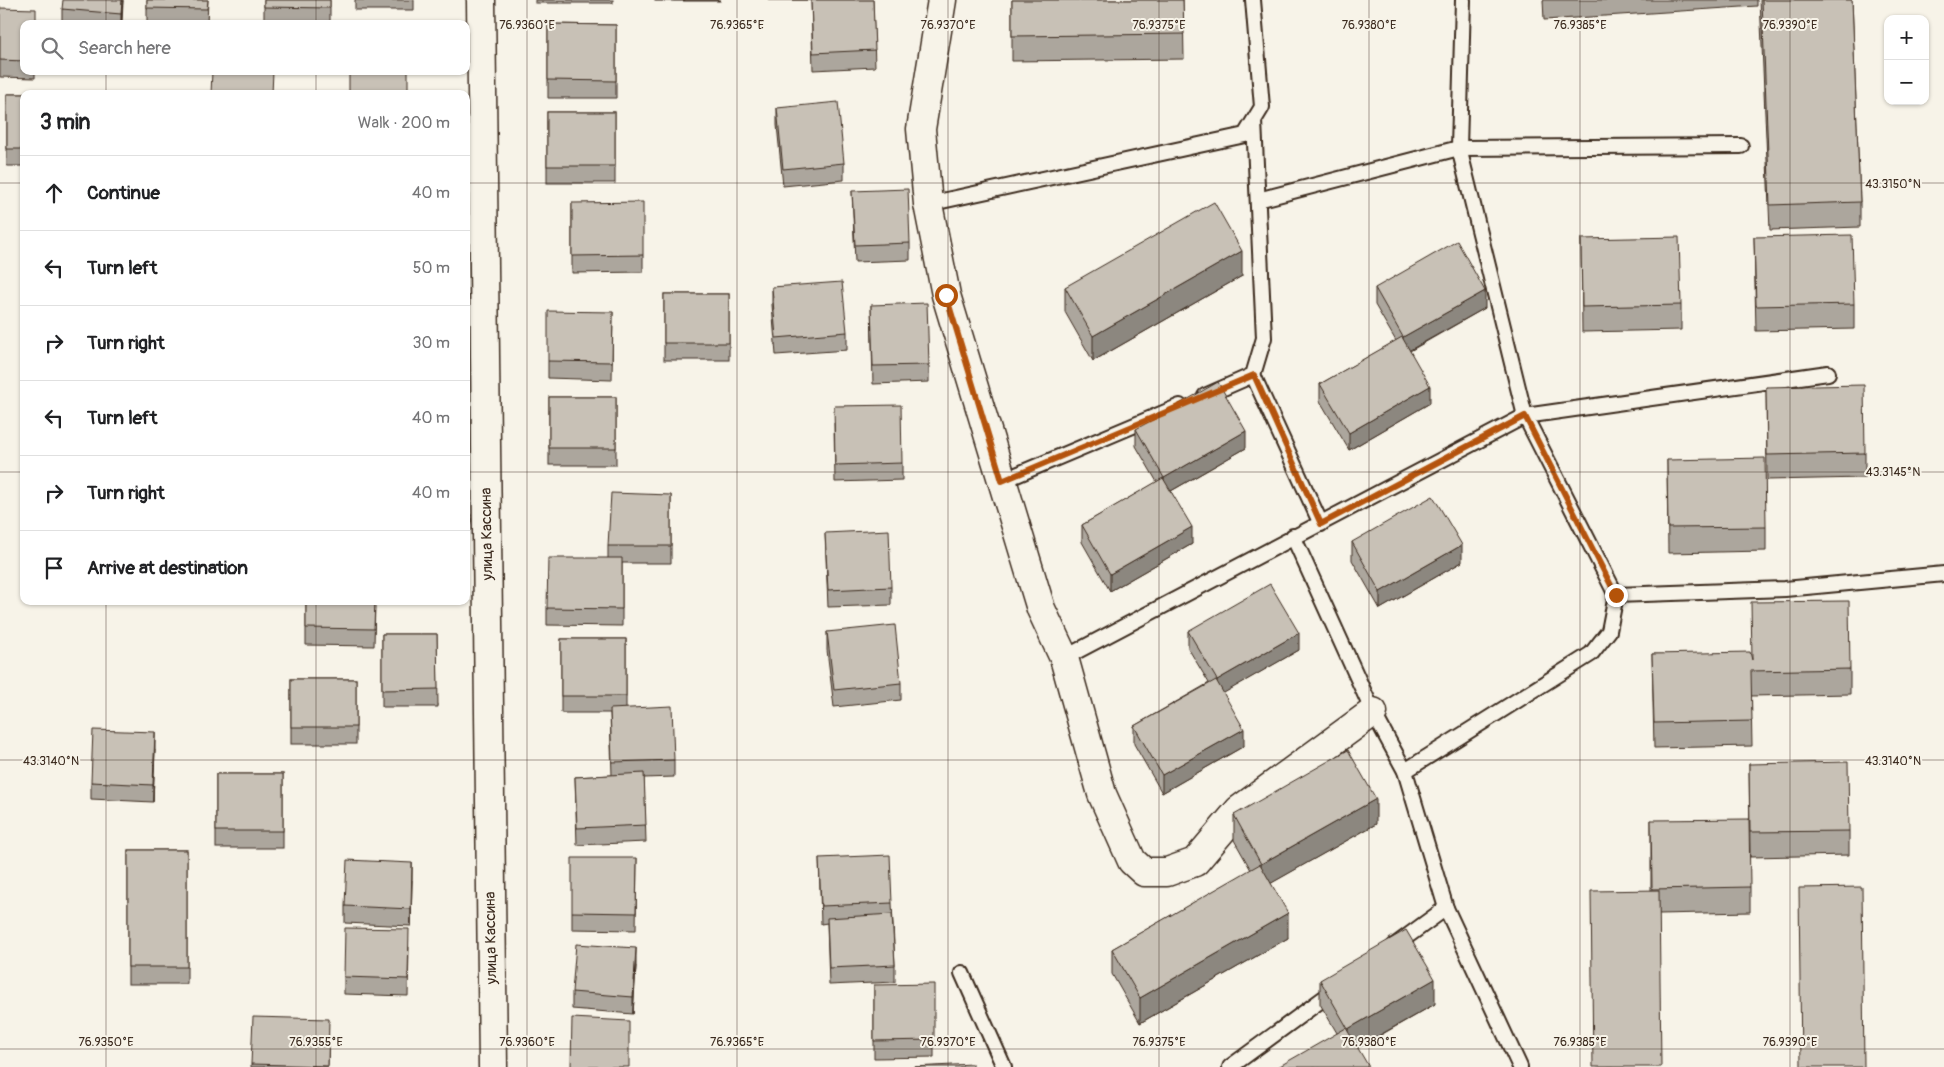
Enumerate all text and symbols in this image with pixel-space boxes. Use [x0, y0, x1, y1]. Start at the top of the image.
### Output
map controls [1884, 15, 1929, 105]
button: + [1884, 15, 1929, 60]
text: 76.9360°E [499, 18, 555, 33]
text: 76.9365°E [710, 18, 764, 33]
text: 76.9370°E [921, 18, 975, 33]
text: 76.9375°E [1132, 18, 1186, 33]
text: 76.9380°E [1342, 18, 1396, 33]
text: 76.9385°E [1554, 18, 1606, 33]
text: 76.9390°E [1763, 18, 1817, 33]
search box [20, 20, 470, 75]
icon: search [38, 34, 66, 62]
text: Search here [78, 36, 171, 60]
button: − [1884, 60, 1929, 105]
text: 3 min [40, 109, 90, 136]
text: Walk · 200 m [358, 113, 450, 133]
text: 43.3150°N [1865, 177, 1921, 192]
icon: ahead [40, 179, 68, 207]
text: Continue [87, 181, 160, 205]
text: 40 m [412, 183, 450, 203]
icon: left [40, 254, 68, 282]
text: Turn left [87, 256, 157, 280]
text: 50 m [413, 258, 450, 278]
route start [935, 284, 958, 307]
icon: right [40, 329, 68, 357]
text: Turn right [87, 331, 165, 355]
text: 30 m [412, 333, 450, 353]
icon: left [40, 404, 68, 432]
text: Turn left [87, 406, 157, 430]
text: 40 m [412, 408, 450, 428]
text: 43.3145°N [1866, 465, 1920, 480]
icon: right [40, 479, 68, 507]
text: Turn right [87, 481, 165, 505]
text: 40 m [412, 483, 450, 503]
street label: улица Кассина [477, 488, 497, 581]
icon: arrive [40, 554, 68, 582]
text: Arrive at destination [87, 556, 248, 580]
route end [1605, 584, 1628, 607]
text: 43.3140°N [23, 754, 79, 769]
text: 43.3140°N [1865, 754, 1921, 769]
street label: улица Кассина [481, 892, 501, 985]
text: 76.9350°E [78, 1035, 134, 1050]
text: 76.9355°E [289, 1035, 343, 1050]
text: 76.9360°E [499, 1035, 555, 1050]
text: 76.9365°E [710, 1035, 764, 1050]
text: 76.9370°E [921, 1035, 975, 1050]
text: 76.9375°E [1132, 1035, 1186, 1050]
text: 76.9380°E [1342, 1035, 1396, 1050]
text: 76.9385°E [1554, 1035, 1606, 1050]
text: 76.9390°E [1763, 1035, 1817, 1050]

